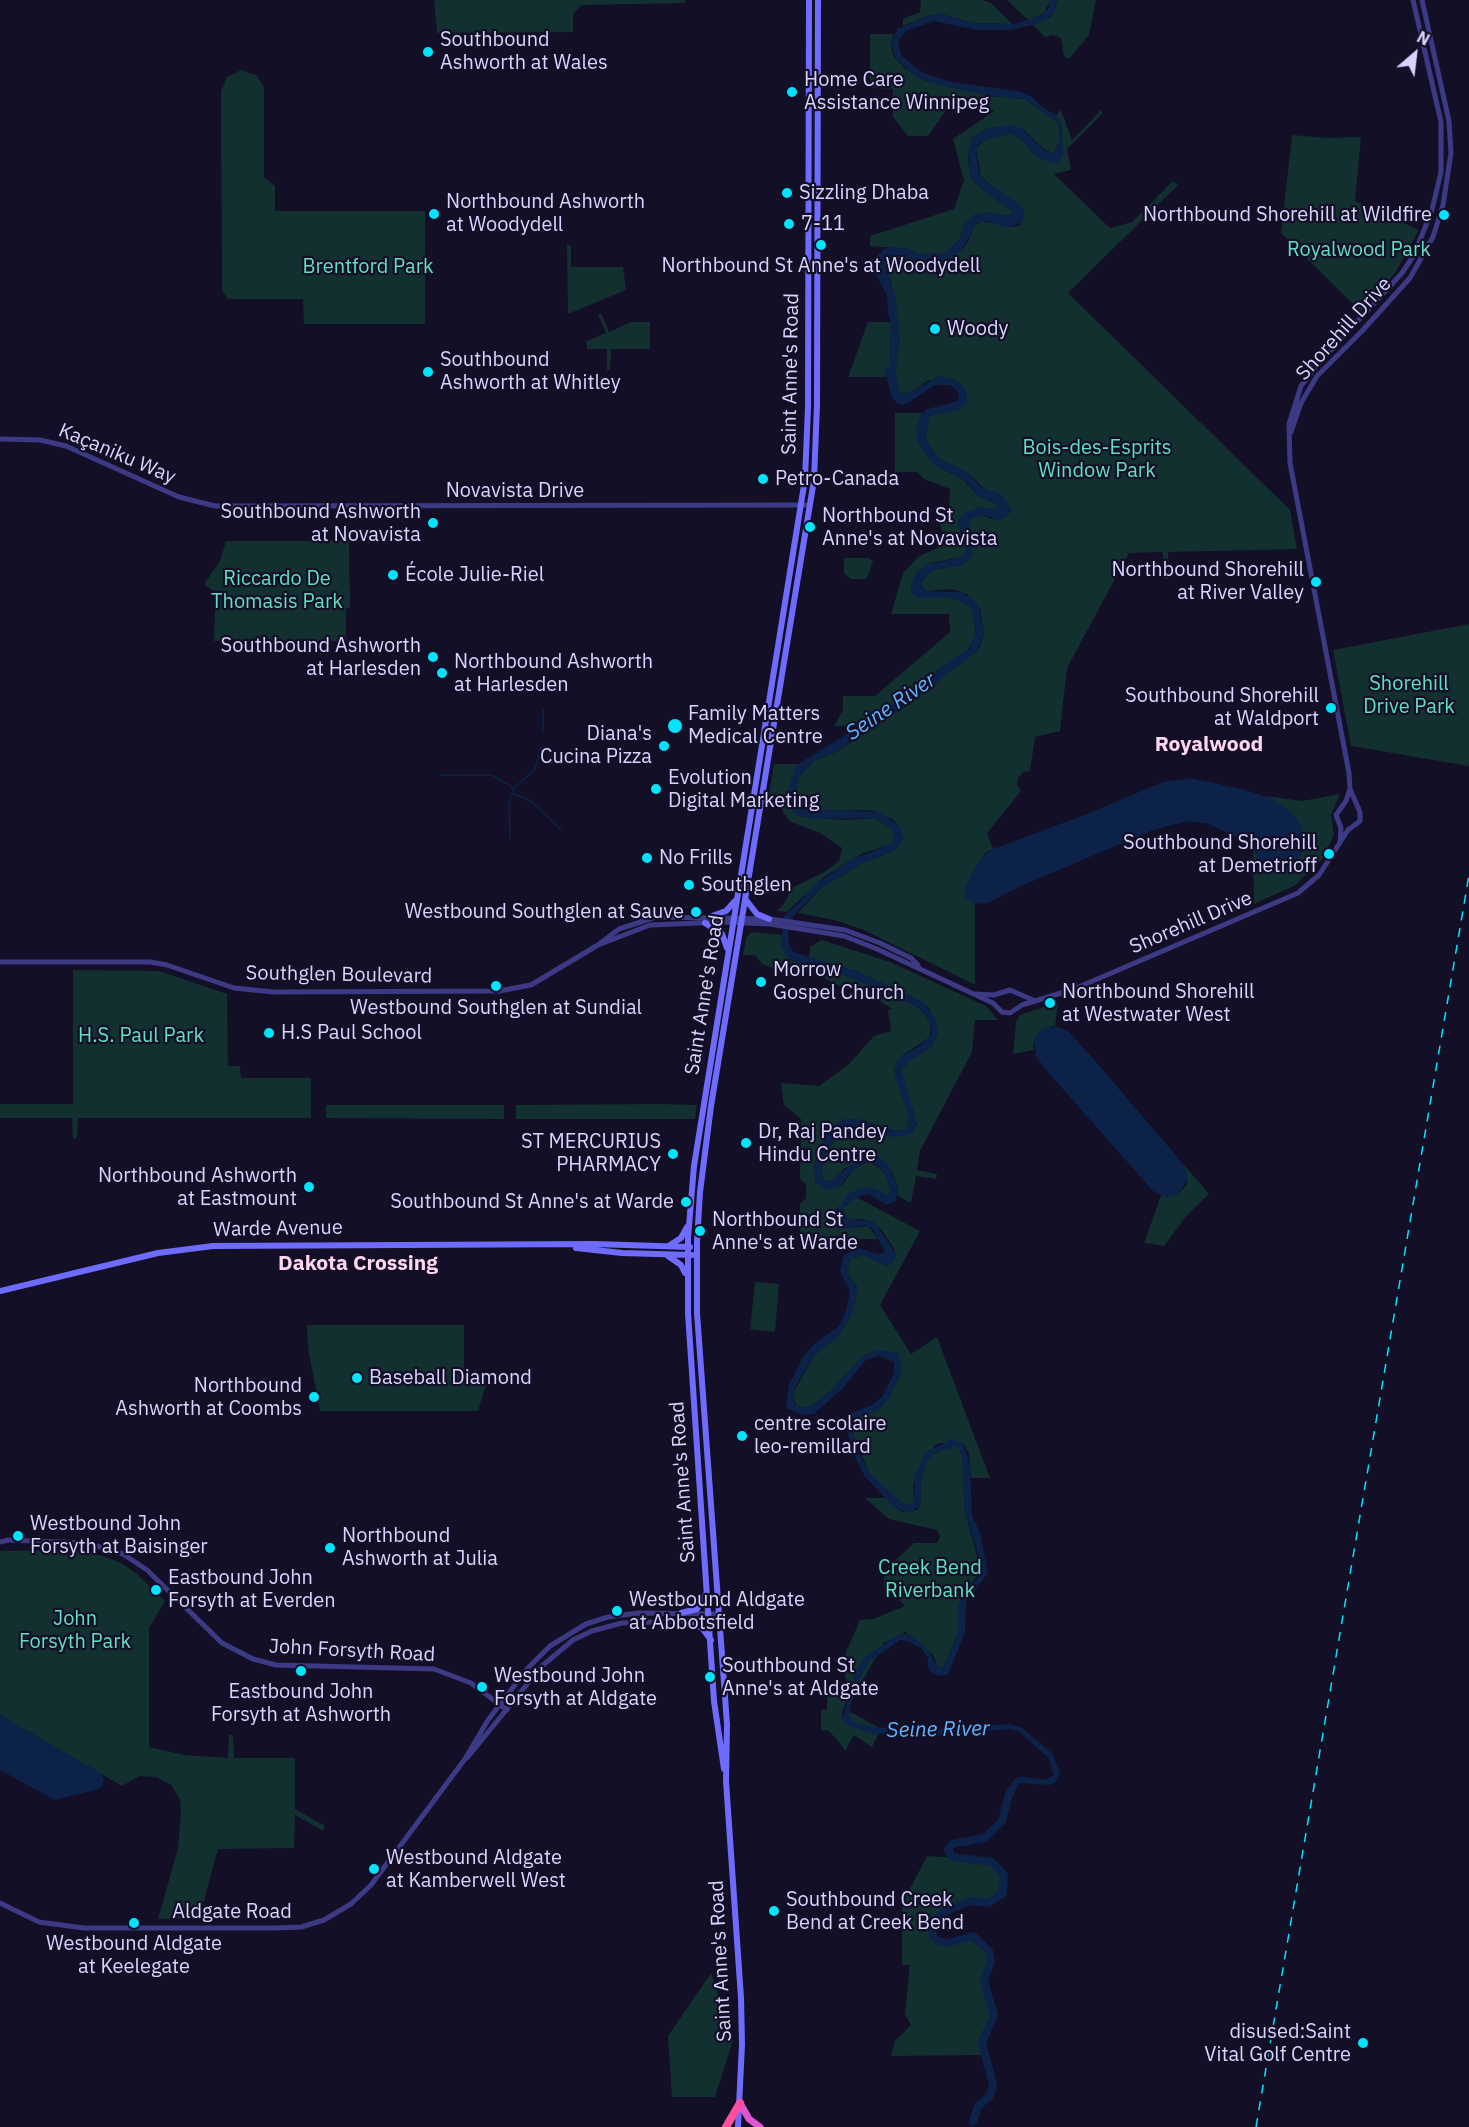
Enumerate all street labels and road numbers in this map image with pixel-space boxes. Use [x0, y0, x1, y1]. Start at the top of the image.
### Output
street label: Shorehill Drive [1291, 272, 1397, 386]
street label: Saint Anne's Road [778, 293, 804, 455]
street label: Kaçaniku Way [55, 419, 179, 489]
street label: Novavista Drive [446, 479, 584, 503]
street label: Shorehill Drive [1126, 886, 1256, 960]
street label: Saint Anne's Road [680, 913, 730, 1077]
street label: Southglen Boulevard [245, 961, 433, 989]
street label: Warde Avenue [213, 1216, 343, 1242]
street label: Saint Anne's Road [665, 1400, 701, 1564]
street label: John Forsyth Road [268, 1635, 436, 1667]
street label: Saint Anne's Road [705, 1880, 737, 2042]
street label: Aldgate Road [172, 1900, 292, 1924]

